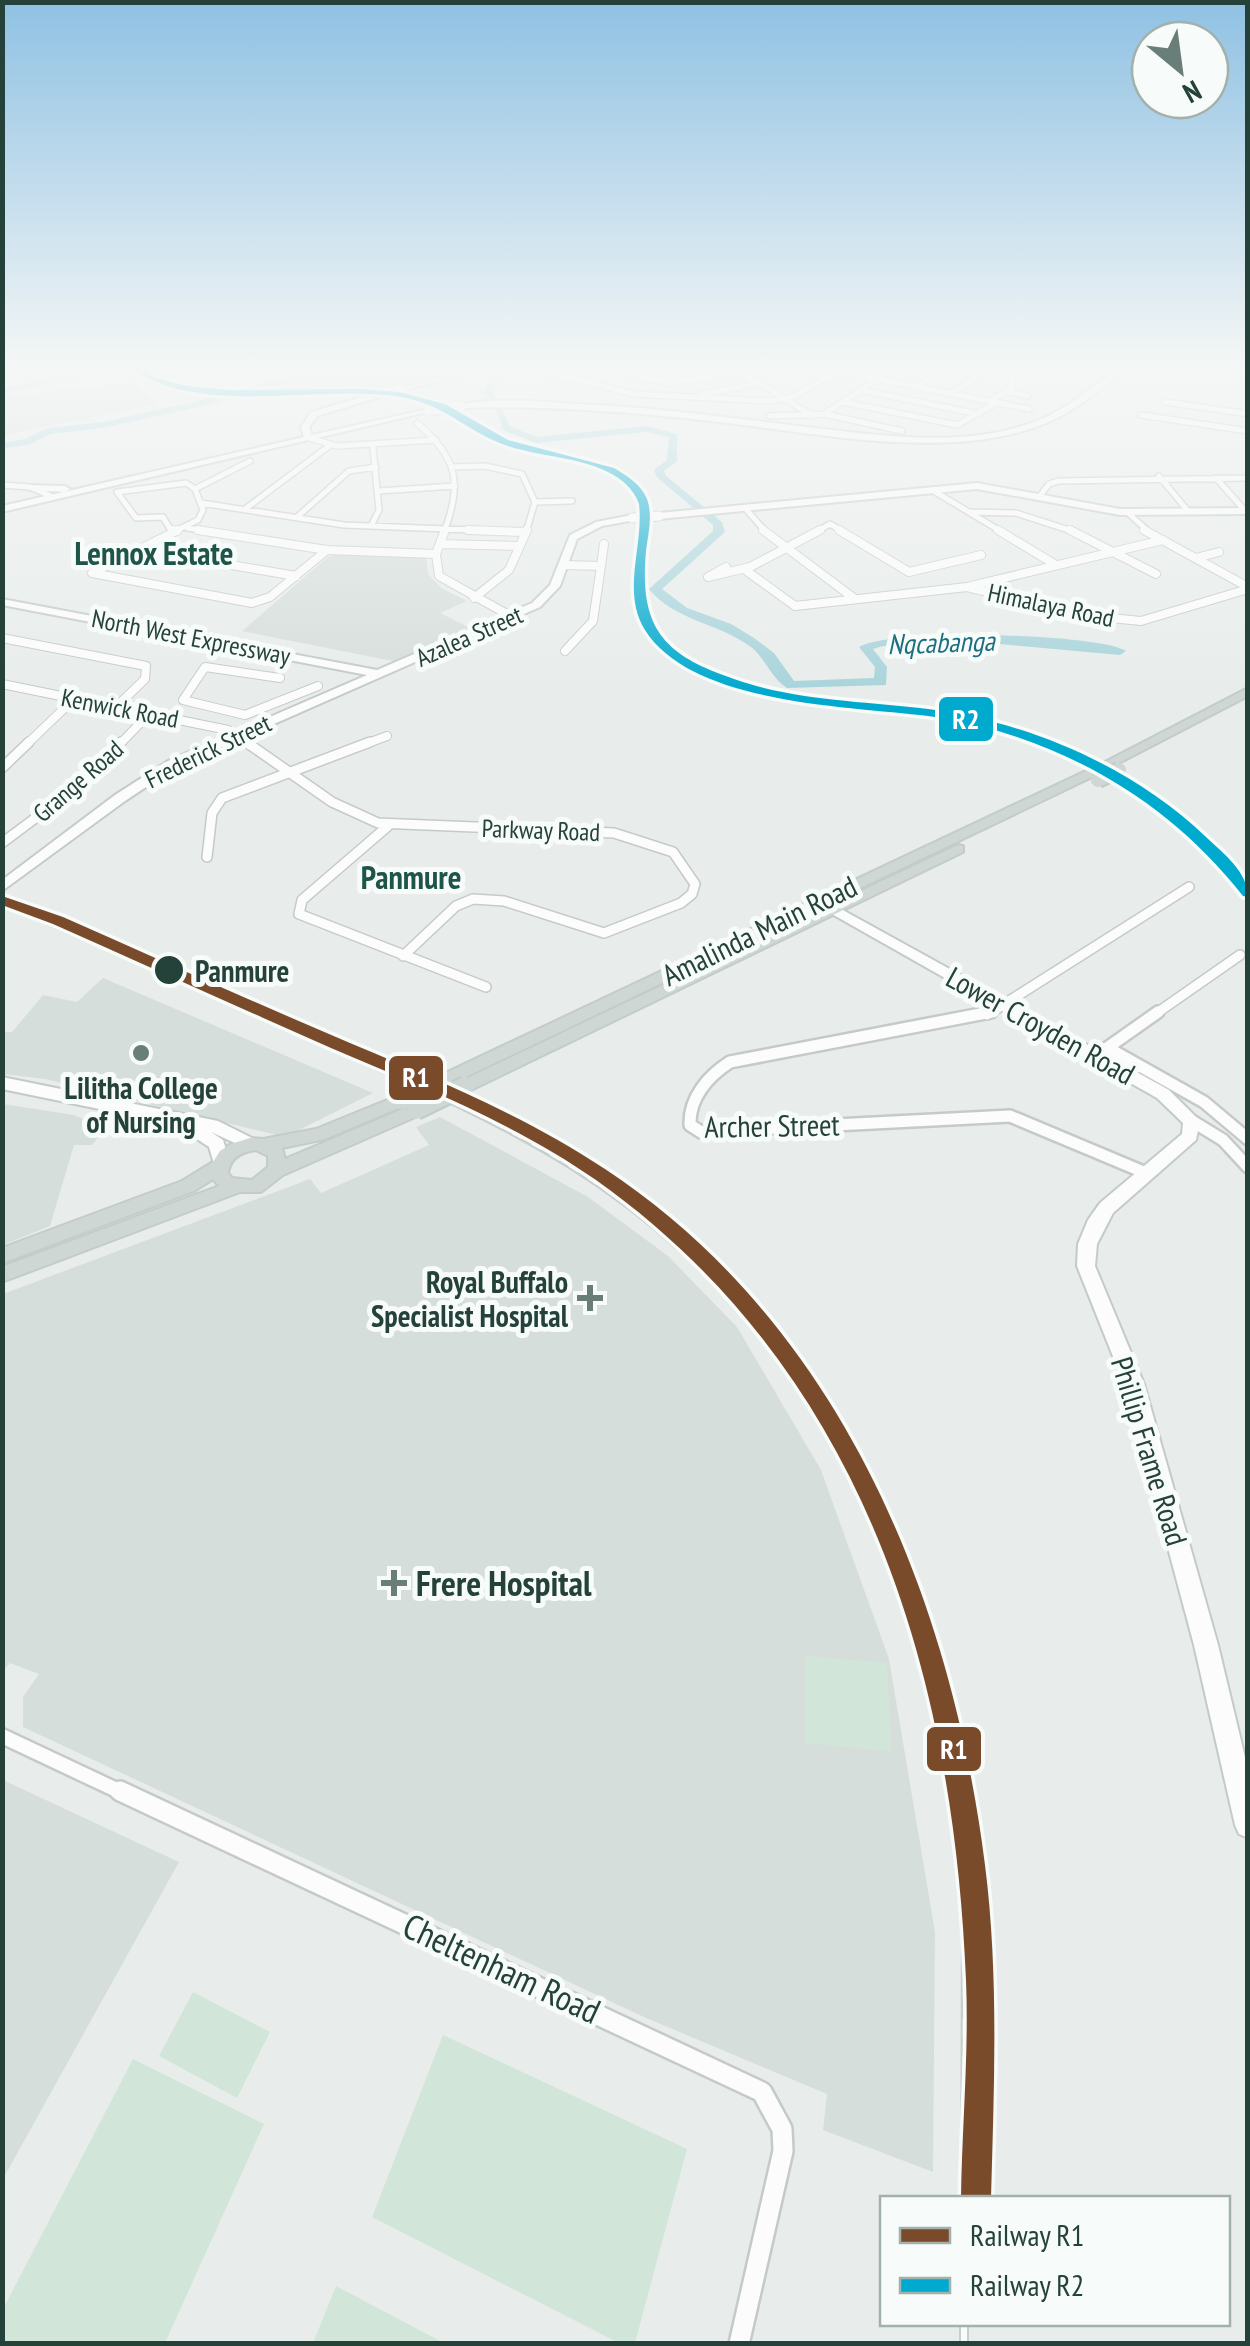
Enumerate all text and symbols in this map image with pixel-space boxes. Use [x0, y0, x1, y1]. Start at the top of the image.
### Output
north arrow [1130, 20, 1230, 120]
text: N [1177, 72, 1208, 112]
district label: Lennox Estate [74, 532, 234, 574]
street label: Himalaya Road [985, 576, 1117, 634]
street label: Azalea Street [411, 598, 528, 674]
street label: North West Expressway [89, 602, 294, 672]
water label: Nqcabanga [887, 622, 997, 662]
street label: Kenwick Road [59, 681, 181, 735]
line badge: R2 [937, 695, 995, 743]
text: R2 [952, 700, 980, 737]
street label: Frederick Street [140, 707, 276, 795]
street label: Grange Road [26, 733, 130, 829]
street label: Parkway Road [481, 812, 601, 848]
district label: Panmure [361, 856, 461, 898]
street label: Amalinda Main Road [655, 866, 863, 994]
place label: Panmure [195, 951, 289, 990]
marker: Panmure [152, 953, 186, 987]
street label: Lower Croyden Road [940, 957, 1142, 1093]
marker: Lilitha College of Nursing [130, 1042, 152, 1064]
line badge: R1 [387, 1054, 445, 1102]
text: R1 [402, 1058, 430, 1095]
place label: Lilitha College of Nursing [64, 1068, 218, 1141]
street label: Archer Street [704, 1104, 841, 1146]
place label: Royal Buffalo Specialist Hospital [371, 1262, 569, 1335]
marker: Royal Buffalo Specialist Hospital [577, 1285, 603, 1311]
street label: Phillip Frame Road [1103, 1352, 1197, 1550]
place label: Frere Hospital [416, 1560, 592, 1606]
marker: Frere Hospital [381, 1570, 407, 1596]
line badge: R1 [925, 1725, 983, 1773]
text: R1 [940, 1730, 968, 1767]
street label: Cheltenham Road [396, 1902, 608, 2034]
legend [880, 2196, 1230, 2326]
text: Railway R1 [970, 2215, 1084, 2254]
text: Railway R2 [970, 2265, 1084, 2304]

